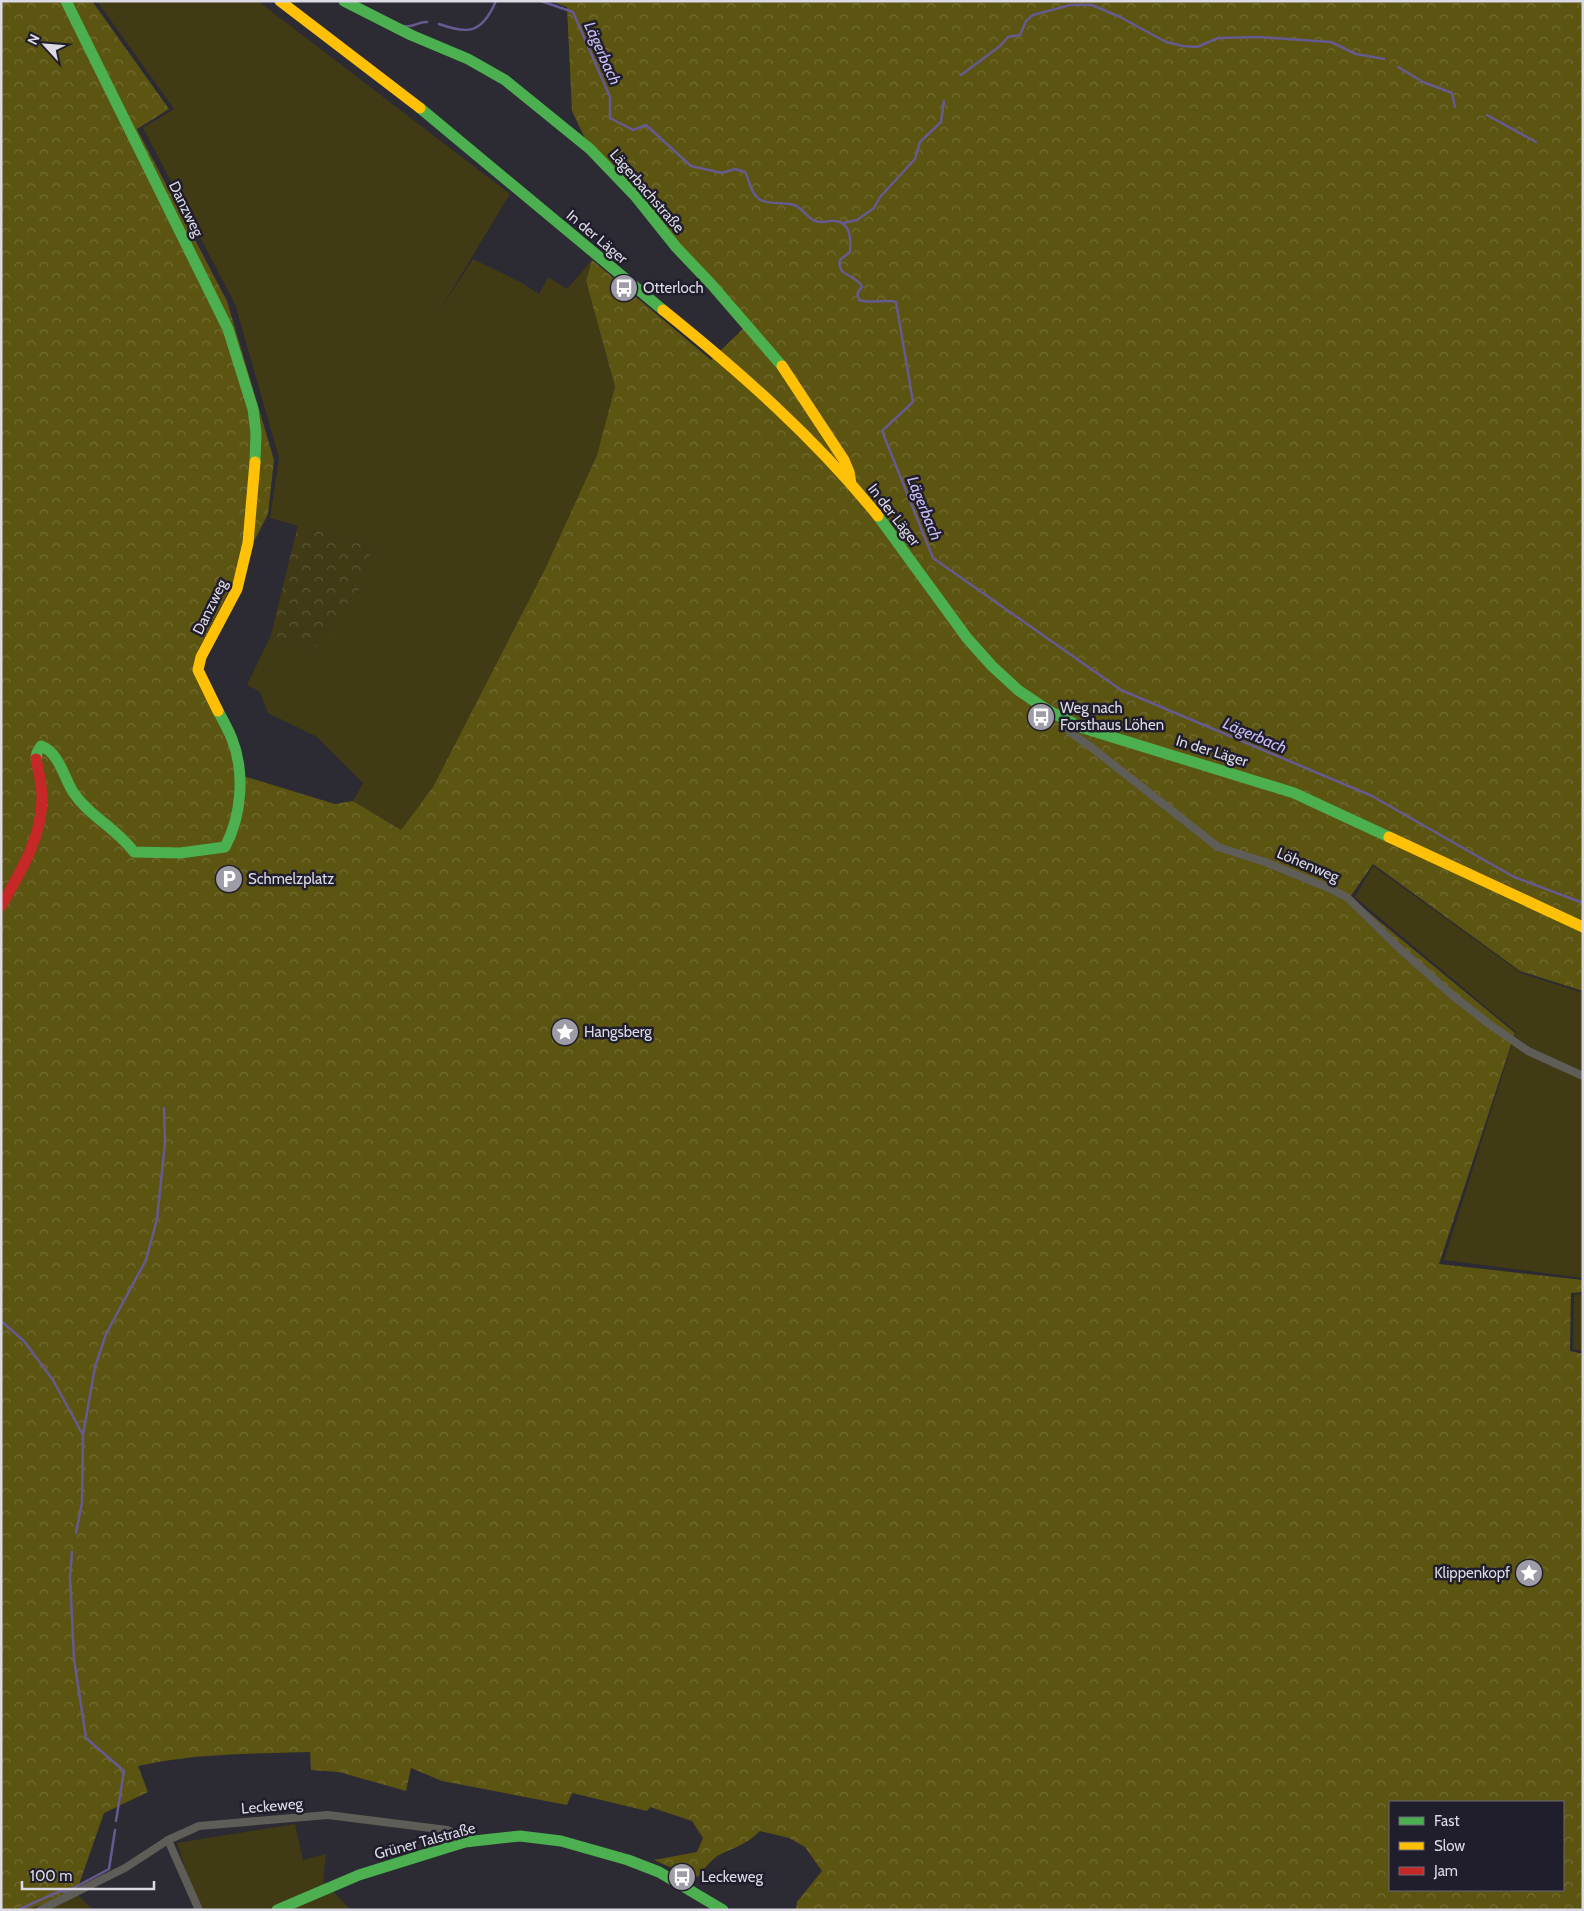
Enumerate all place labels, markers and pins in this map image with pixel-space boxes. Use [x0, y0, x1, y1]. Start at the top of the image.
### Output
bus stop icon: Otterloch [609, 273, 639, 303]
place label: Otterloch [643, 279, 704, 297]
place label: Weg nach Forsthaus Löhen [1060, 699, 1164, 734]
bus stop icon: Weg nach Forsthaus Löhen [1026, 702, 1056, 732]
parking icon: Schmelzplatz [214, 864, 244, 894]
place label: Schmelzplatz [248, 870, 334, 888]
place icon: Hangsberg [550, 1017, 580, 1047]
place label: Hangsberg [584, 1023, 652, 1041]
place icon: Klippenkopf [1514, 1558, 1544, 1588]
place label: Klippenkopf [1434, 1564, 1510, 1582]
bus stop icon: Leckeweg [667, 1862, 697, 1892]
place label: Leckeweg [701, 1868, 763, 1886]

